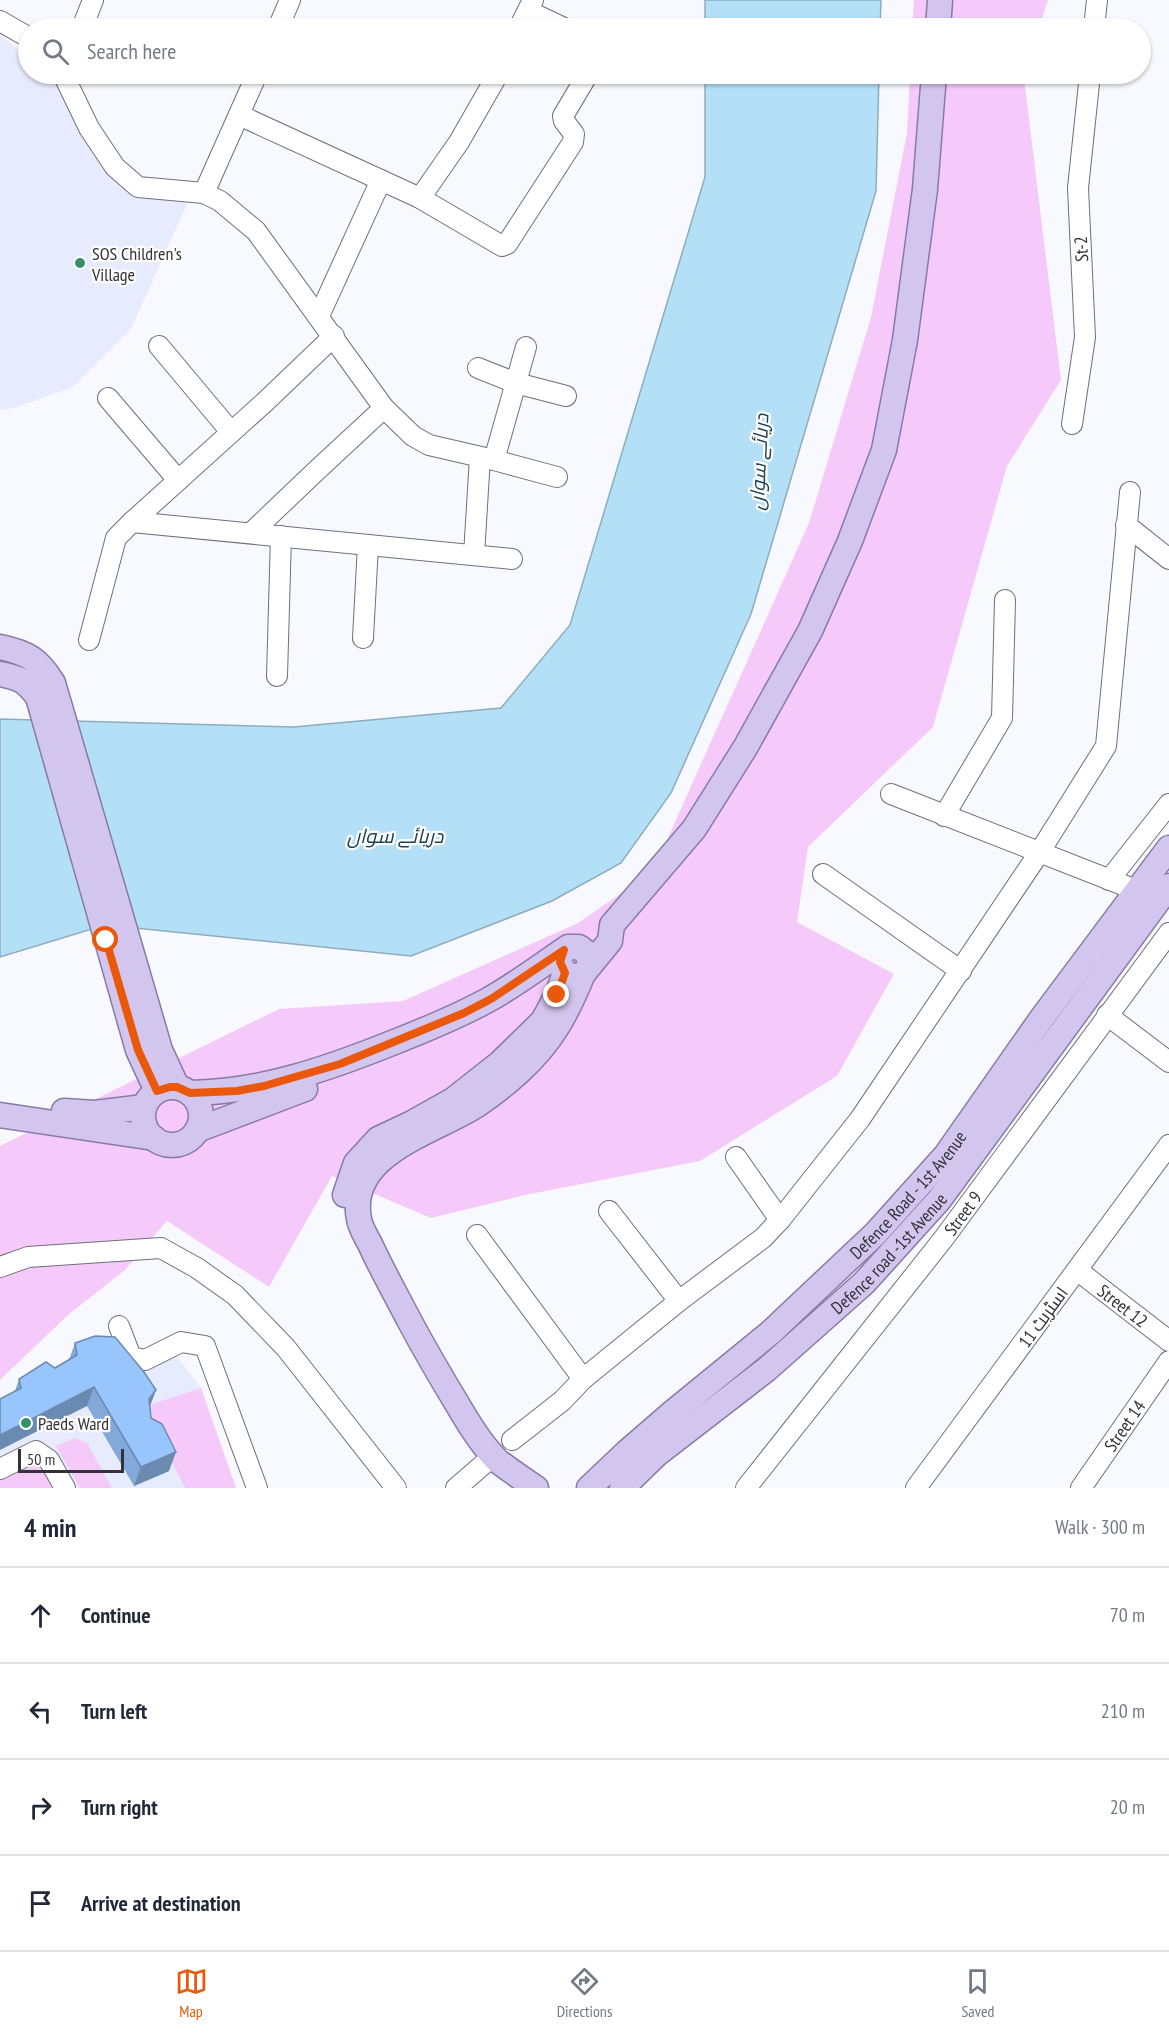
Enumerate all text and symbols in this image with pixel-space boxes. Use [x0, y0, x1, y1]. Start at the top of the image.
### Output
search box [18, 18, 1151, 84]
icon: search [39, 35, 72, 68]
text: Search here [87, 37, 176, 65]
street label: St-2 [1069, 236, 1093, 262]
place label: SOS Children's Village [91, 242, 182, 286]
marker: SOS Children's Village [73, 256, 87, 270]
water label: دریائے سواں [743, 412, 775, 511]
water label: دریائے سواں [347, 823, 445, 849]
route start [92, 926, 118, 952]
route end [543, 981, 569, 1007]
street label: Defence Road - 1st Avenue [845, 1126, 971, 1264]
street label: Street 9 [939, 1186, 986, 1240]
street label: Defence road -1st Avenue [826, 1188, 952, 1319]
street label: Street 12 [1093, 1279, 1153, 1332]
street label: اسٹریٹ 11 [1013, 1282, 1073, 1352]
street label: Street 14 [1099, 1395, 1150, 1456]
place label: Paeds Ward [38, 1412, 109, 1435]
marker: Paeds Ward [19, 1416, 33, 1430]
scale bar [18, 1446, 124, 1474]
text: 50 m [27, 1449, 55, 1469]
text: 4 min [24, 1511, 77, 1544]
text: Walk · 300 m [1055, 1514, 1145, 1540]
icon: ahead [24, 1599, 57, 1632]
text: Continue [81, 1601, 151, 1629]
text: 70 m [1110, 1602, 1145, 1628]
icon: left [24, 1695, 57, 1728]
text: Turn left [81, 1697, 147, 1725]
text: 210 m [1101, 1698, 1145, 1724]
icon: right [24, 1791, 57, 1824]
text: Turn right [81, 1793, 158, 1821]
text: 20 m [1110, 1794, 1145, 1820]
icon: arrive [24, 1887, 57, 1920]
text: Arrive at destination [81, 1889, 241, 1917]
tab: Map [175, 1965, 208, 2021]
tab: Directions [557, 1965, 612, 2021]
tab: Saved [961, 1965, 994, 2021]

